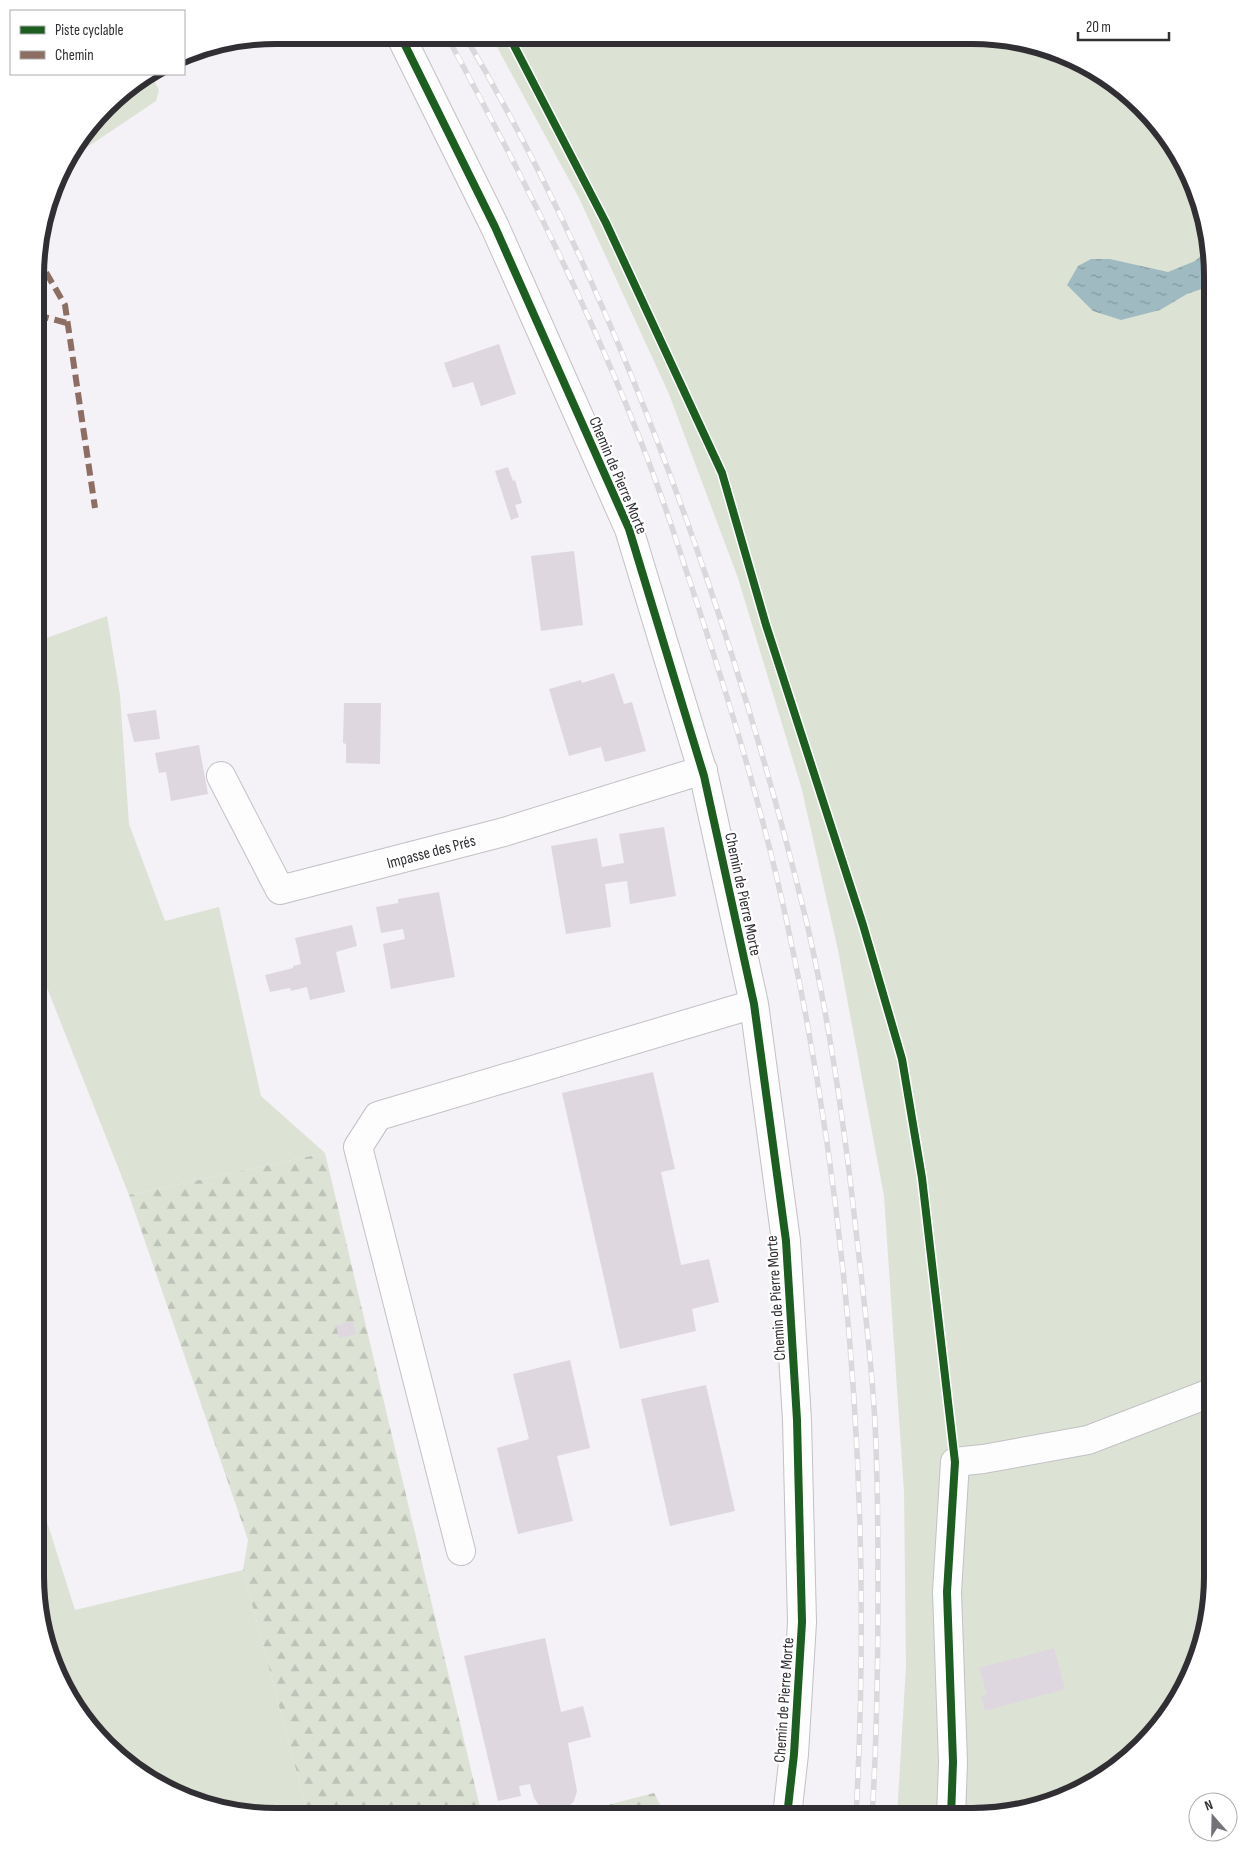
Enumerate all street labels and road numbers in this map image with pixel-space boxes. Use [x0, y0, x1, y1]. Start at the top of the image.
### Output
street label: Chemin de Pierre Morte [584, 414, 651, 537]
street label: Impasse des Prés [385, 831, 478, 873]
street label: Chemin de Pierre Morte [720, 831, 765, 958]
street label: Chemin de Pierre Morte [763, 1235, 790, 1361]
street label: Chemin de Pierre Morte [771, 1637, 798, 1763]

